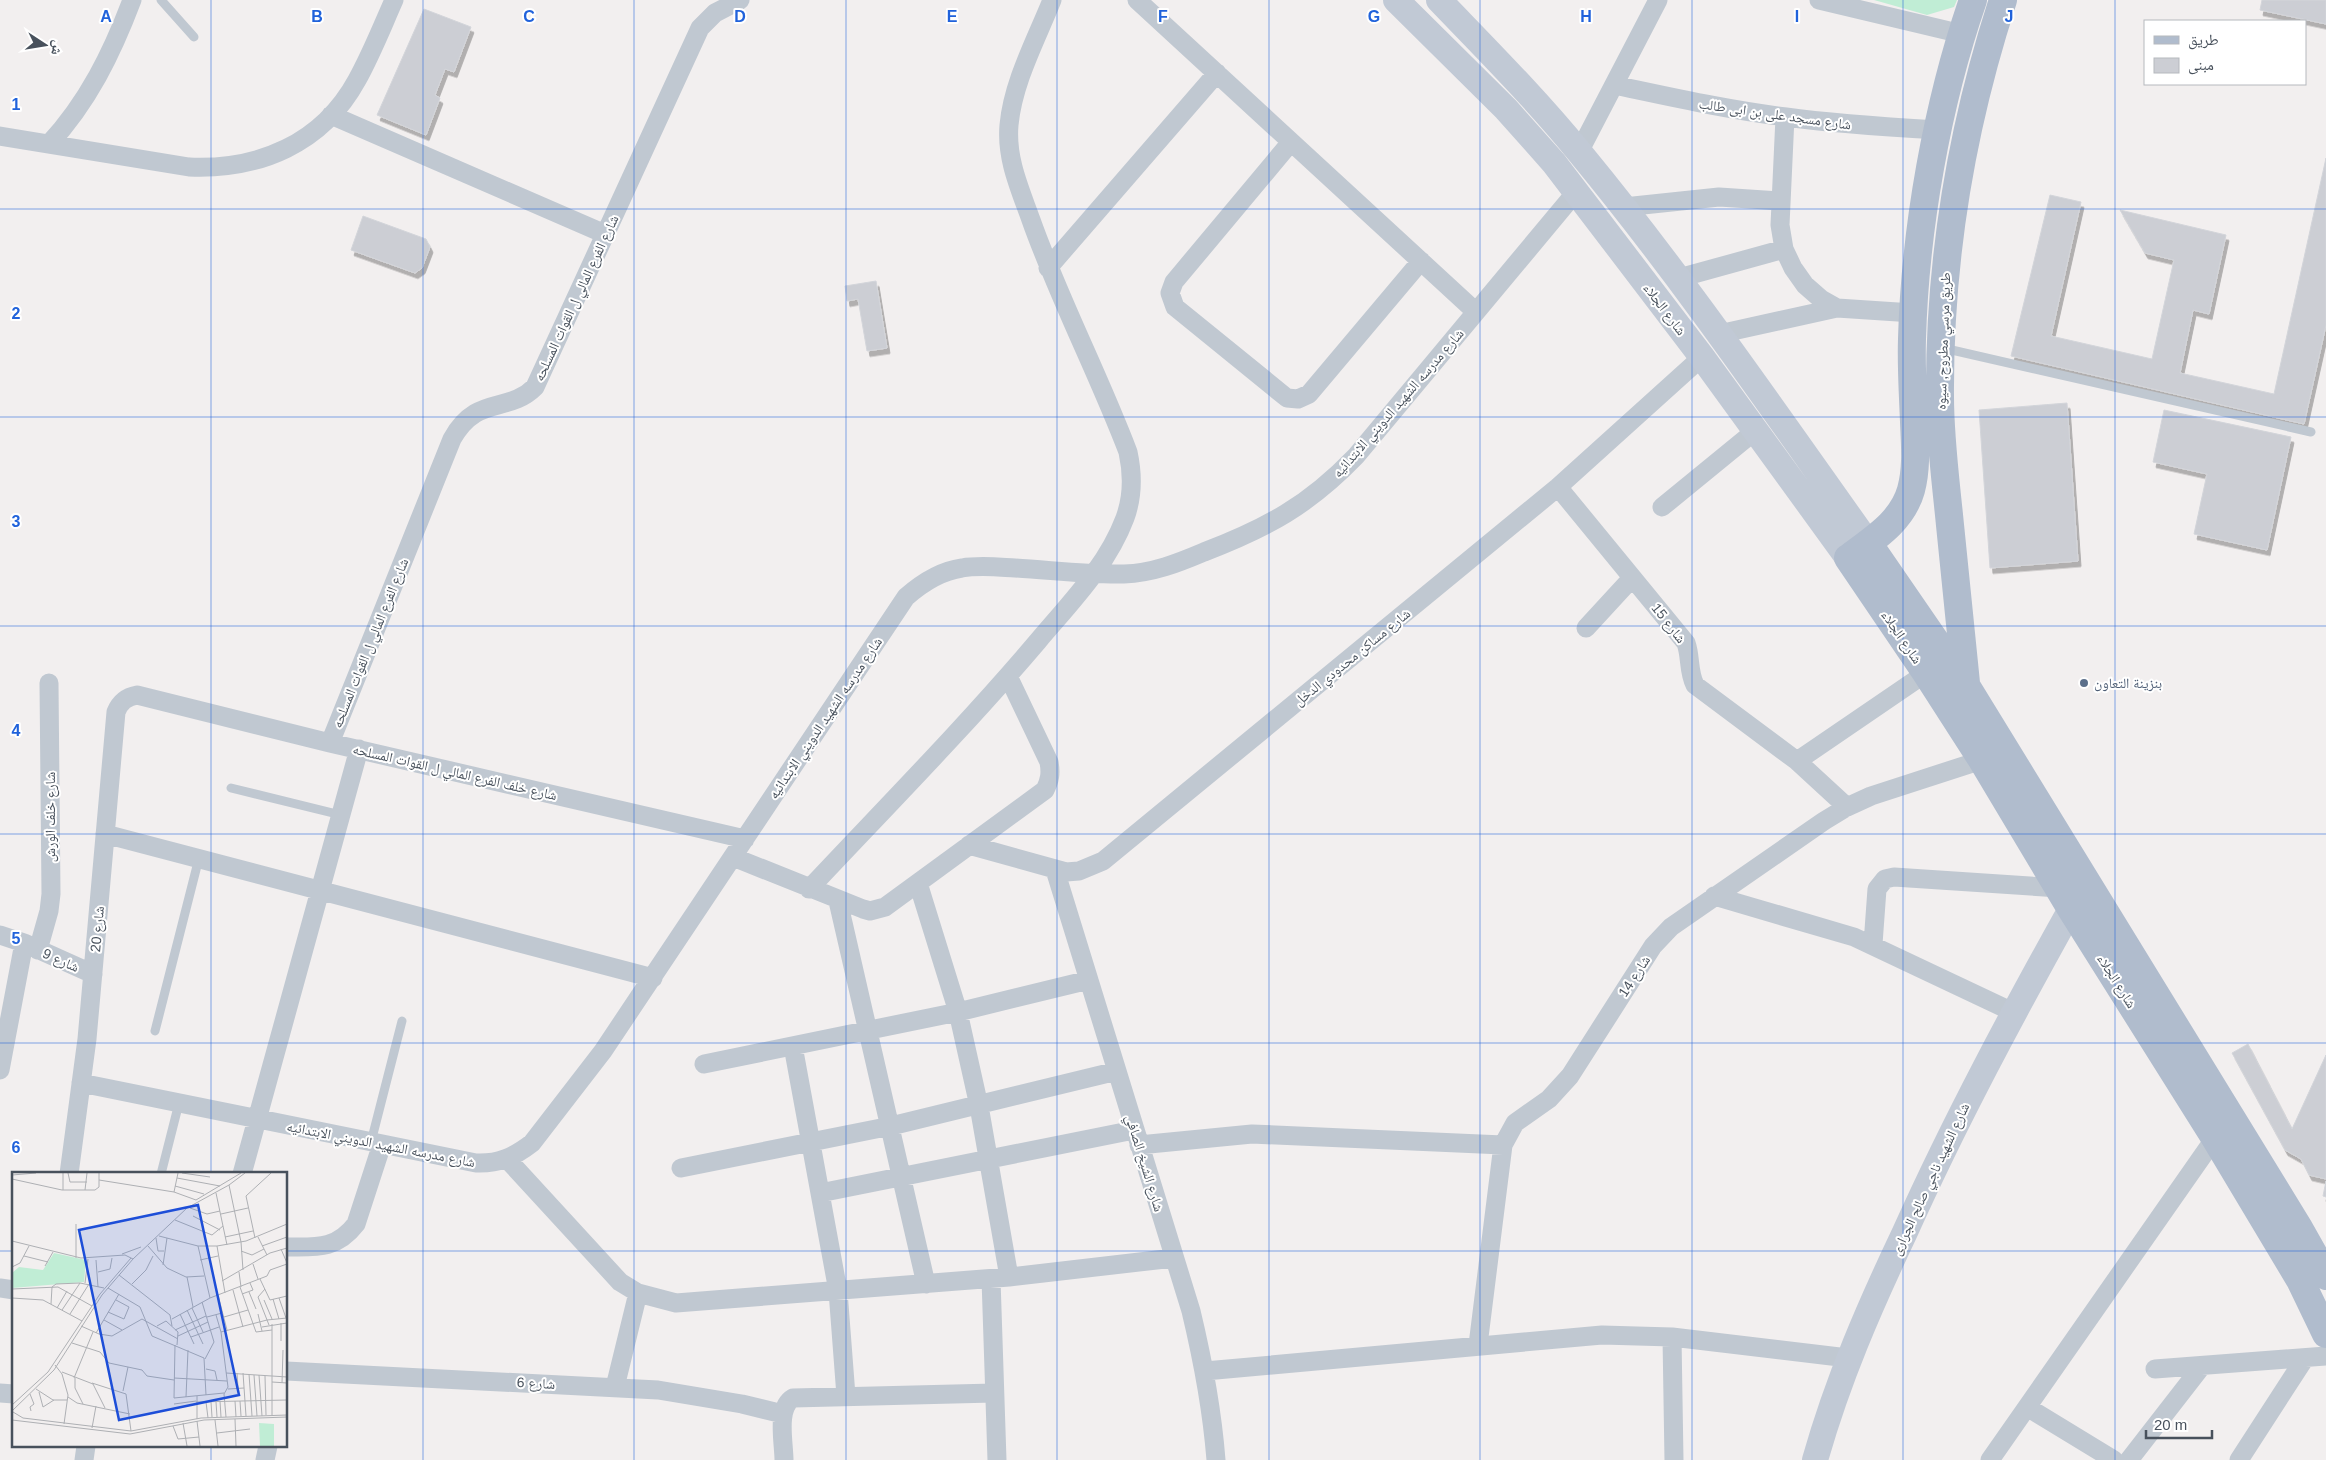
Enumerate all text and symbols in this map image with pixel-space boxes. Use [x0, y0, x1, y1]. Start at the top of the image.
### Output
text: A [100, 8, 112, 25]
text: B [311, 8, 323, 25]
text: C [523, 8, 535, 25]
text: D [734, 8, 746, 25]
text: E [947, 8, 958, 25]
text: F [1158, 8, 1168, 25]
text: G [1368, 8, 1380, 25]
text: H [1580, 8, 1592, 25]
text: I [1795, 8, 1799, 25]
text: J [2005, 8, 2013, 25]
north arrow [20, 20, 70, 70]
legend [2144, 20, 2306, 85]
text: طريق [2188, 31, 2219, 50]
text: ش [47, 39, 67, 57]
text: مبنى [2188, 56, 2214, 75]
street label: شارع مسجد على بن ابى طالب [1697, 95, 1852, 135]
text: 1 [12, 96, 21, 113]
street label: شارع الفرع المالي ل القوات المسلحه [530, 212, 625, 385]
street label: طريق مرسي مطروح, سيوه [1933, 272, 1957, 410]
street label: شارع الجلاء [1639, 280, 1690, 339]
text: 2 [12, 305, 21, 322]
street label: شارع مدرسه الشهيد الدويني الابتدائيه [1329, 326, 1470, 483]
text: 3 [12, 513, 21, 530]
street label: شارع الفرع المالي ل القوات المسلحه [329, 556, 415, 731]
street label: شارع 15 [1647, 600, 1689, 647]
street label: شارع مساكن محدودي الدخل [1291, 605, 1416, 712]
street label: شارع الجلاء [1877, 607, 1926, 668]
street label: شارع مدرسه الشهيد الدويني الابتدائيه [765, 634, 888, 804]
place label: بنزينة التعاون [2094, 675, 2162, 692]
marker: بنزينة التعاون [2078, 677, 2090, 689]
text: 4 [12, 722, 21, 739]
street label: شارع خلف الفرع المالي ل القوات المسلحه [351, 741, 559, 807]
street label: شارع خلف الورش [42, 772, 60, 862]
street label: شارع 20 [87, 905, 109, 953]
text: 5 [12, 930, 21, 947]
street label: شارع 9 [39, 945, 82, 977]
street label: شارع الجلاء [2092, 951, 2140, 1012]
street label: شارع 14 [1615, 952, 1655, 1001]
street label: شارع الشهيد ناجي صالح الجرارى [1888, 1100, 1976, 1259]
street label: شارع الشيخ الصافي [1119, 1113, 1167, 1214]
street label: شارع مدرسه الشهيد الدويني الابتدائيه [285, 1118, 476, 1174]
text: 6 [12, 1139, 21, 1156]
inset map [12, 1172, 288, 1448]
street label: شارع 6 [516, 1374, 556, 1394]
scale bar [2146, 1408, 2212, 1440]
text: 20 m [2154, 1416, 2187, 1433]

